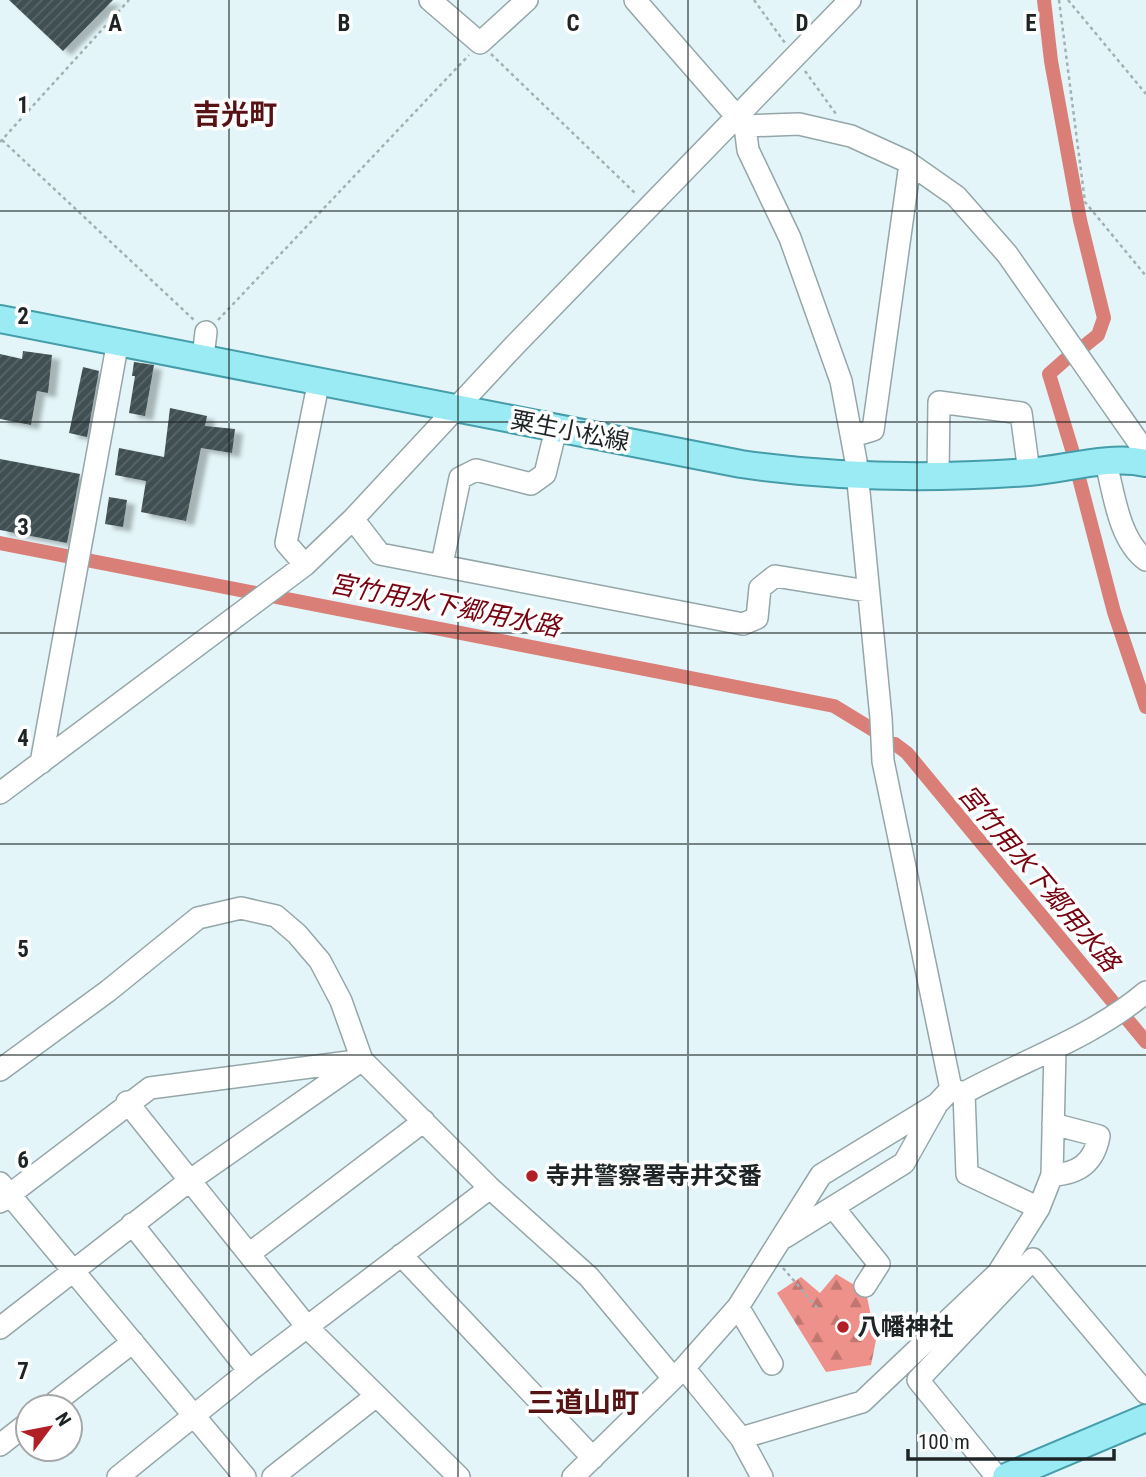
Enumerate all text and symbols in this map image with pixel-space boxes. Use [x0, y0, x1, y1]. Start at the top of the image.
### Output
text: A [108, 10, 122, 37]
text: B [338, 10, 350, 37]
text: C [566, 10, 580, 37]
text: D [796, 10, 809, 37]
text: E [1025, 10, 1037, 37]
text: 1 [17, 92, 29, 119]
district label: 吉光町 [193, 98, 277, 131]
text: 2 [17, 303, 29, 330]
street label: 粟生小松線 [508, 406, 632, 456]
text: 3 [17, 514, 29, 541]
water label: 宮竹用水下郷用水路 [327, 568, 565, 642]
text: 4 [17, 725, 29, 752]
water label: 宮竹用水下郷用水路 [952, 779, 1127, 979]
text: 5 [17, 936, 29, 963]
text: 6 [17, 1147, 29, 1174]
place label: 寺井警察署寺井交番 [546, 1162, 762, 1190]
marker: 寺井警察署寺井交番 [524, 1168, 540, 1184]
place label: 八幡神社 [857, 1313, 953, 1341]
marker: 八幡神社 [835, 1319, 851, 1335]
text: 7 [17, 1358, 29, 1385]
district label: 三道山町 [527, 1386, 639, 1419]
north arrow [14, 1393, 84, 1463]
text: N [50, 1408, 76, 1430]
scale bar [908, 1418, 1114, 1462]
text: 100 m [918, 1430, 970, 1454]

